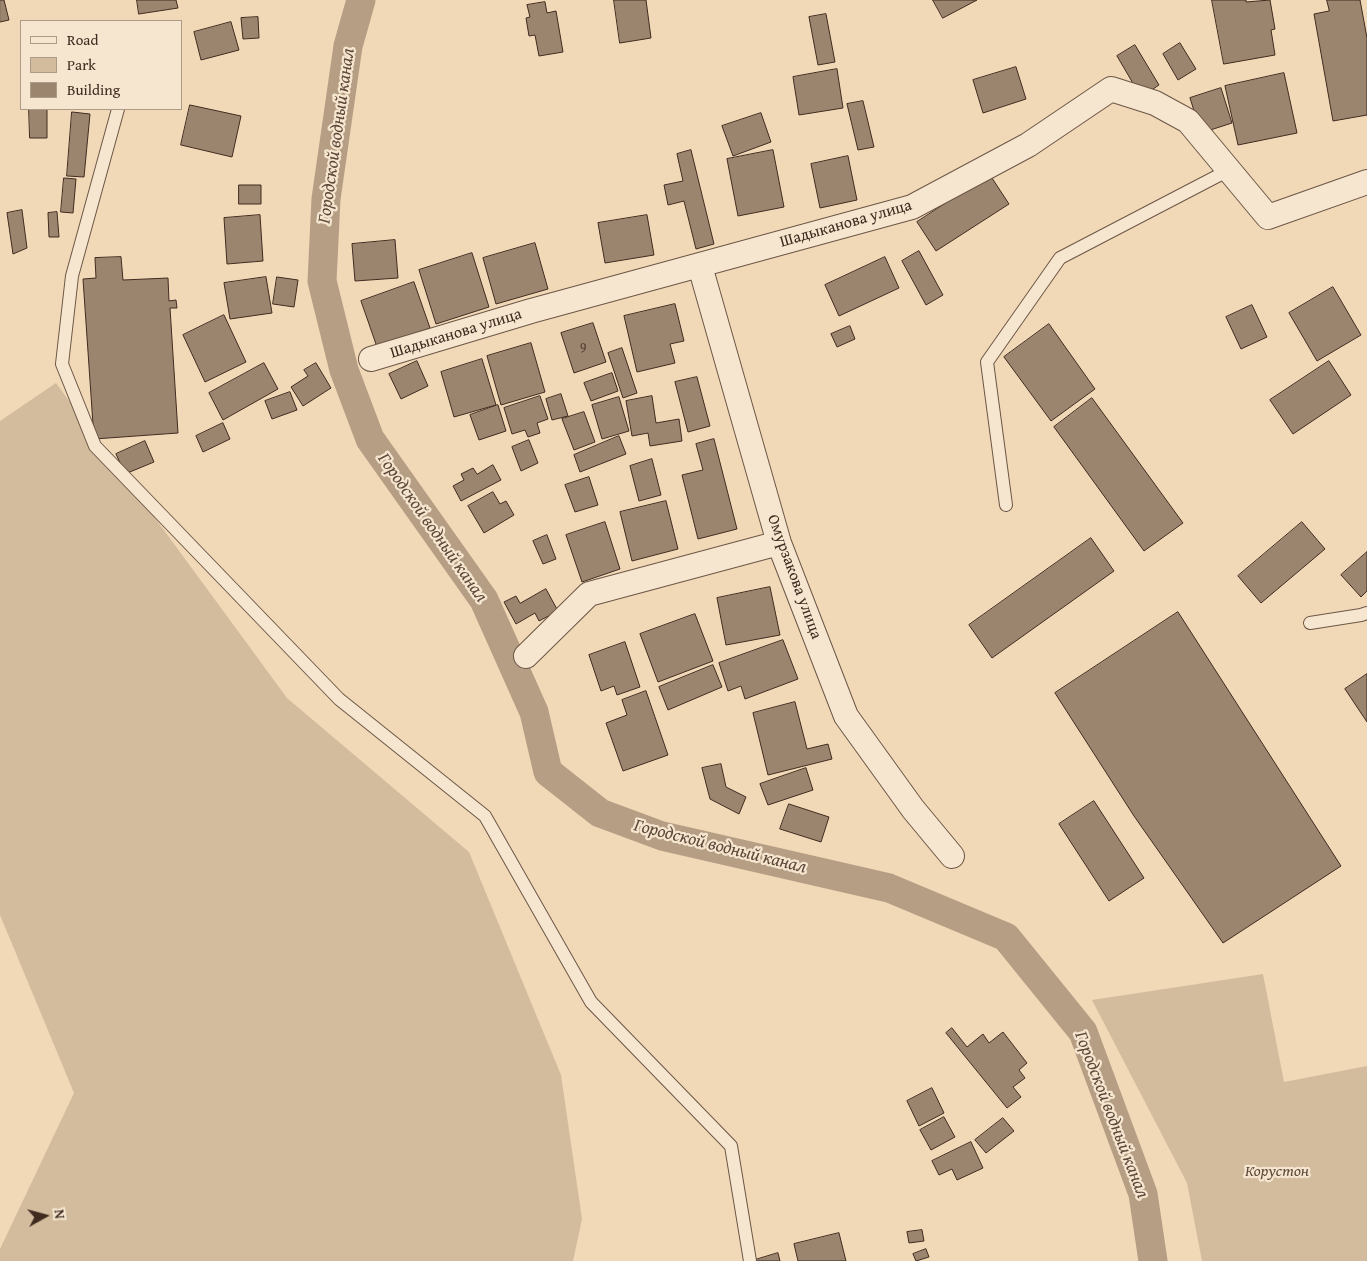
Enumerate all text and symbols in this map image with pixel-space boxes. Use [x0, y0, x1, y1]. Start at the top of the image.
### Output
legend [20, 20, 182, 110]
text: Road [67, 29, 98, 50]
water label: Городской водный канал [314, 47, 360, 225]
text: Park [67, 54, 96, 75]
text: Building [67, 79, 120, 100]
street label: Шадыканова улица [778, 196, 914, 252]
street label: Шадыканова улица [388, 305, 524, 363]
house number: 9 [580, 340, 586, 356]
water label: Городской водный канал [372, 449, 492, 607]
street label: Омурзакова улица [763, 512, 825, 642]
water label: Городской водный канал [632, 815, 808, 879]
water label: Городской водный канал [1069, 1029, 1153, 1201]
park label: Корустон [1245, 1162, 1309, 1182]
north arrow [20, 1191, 70, 1241]
text: N [49, 1208, 70, 1220]

